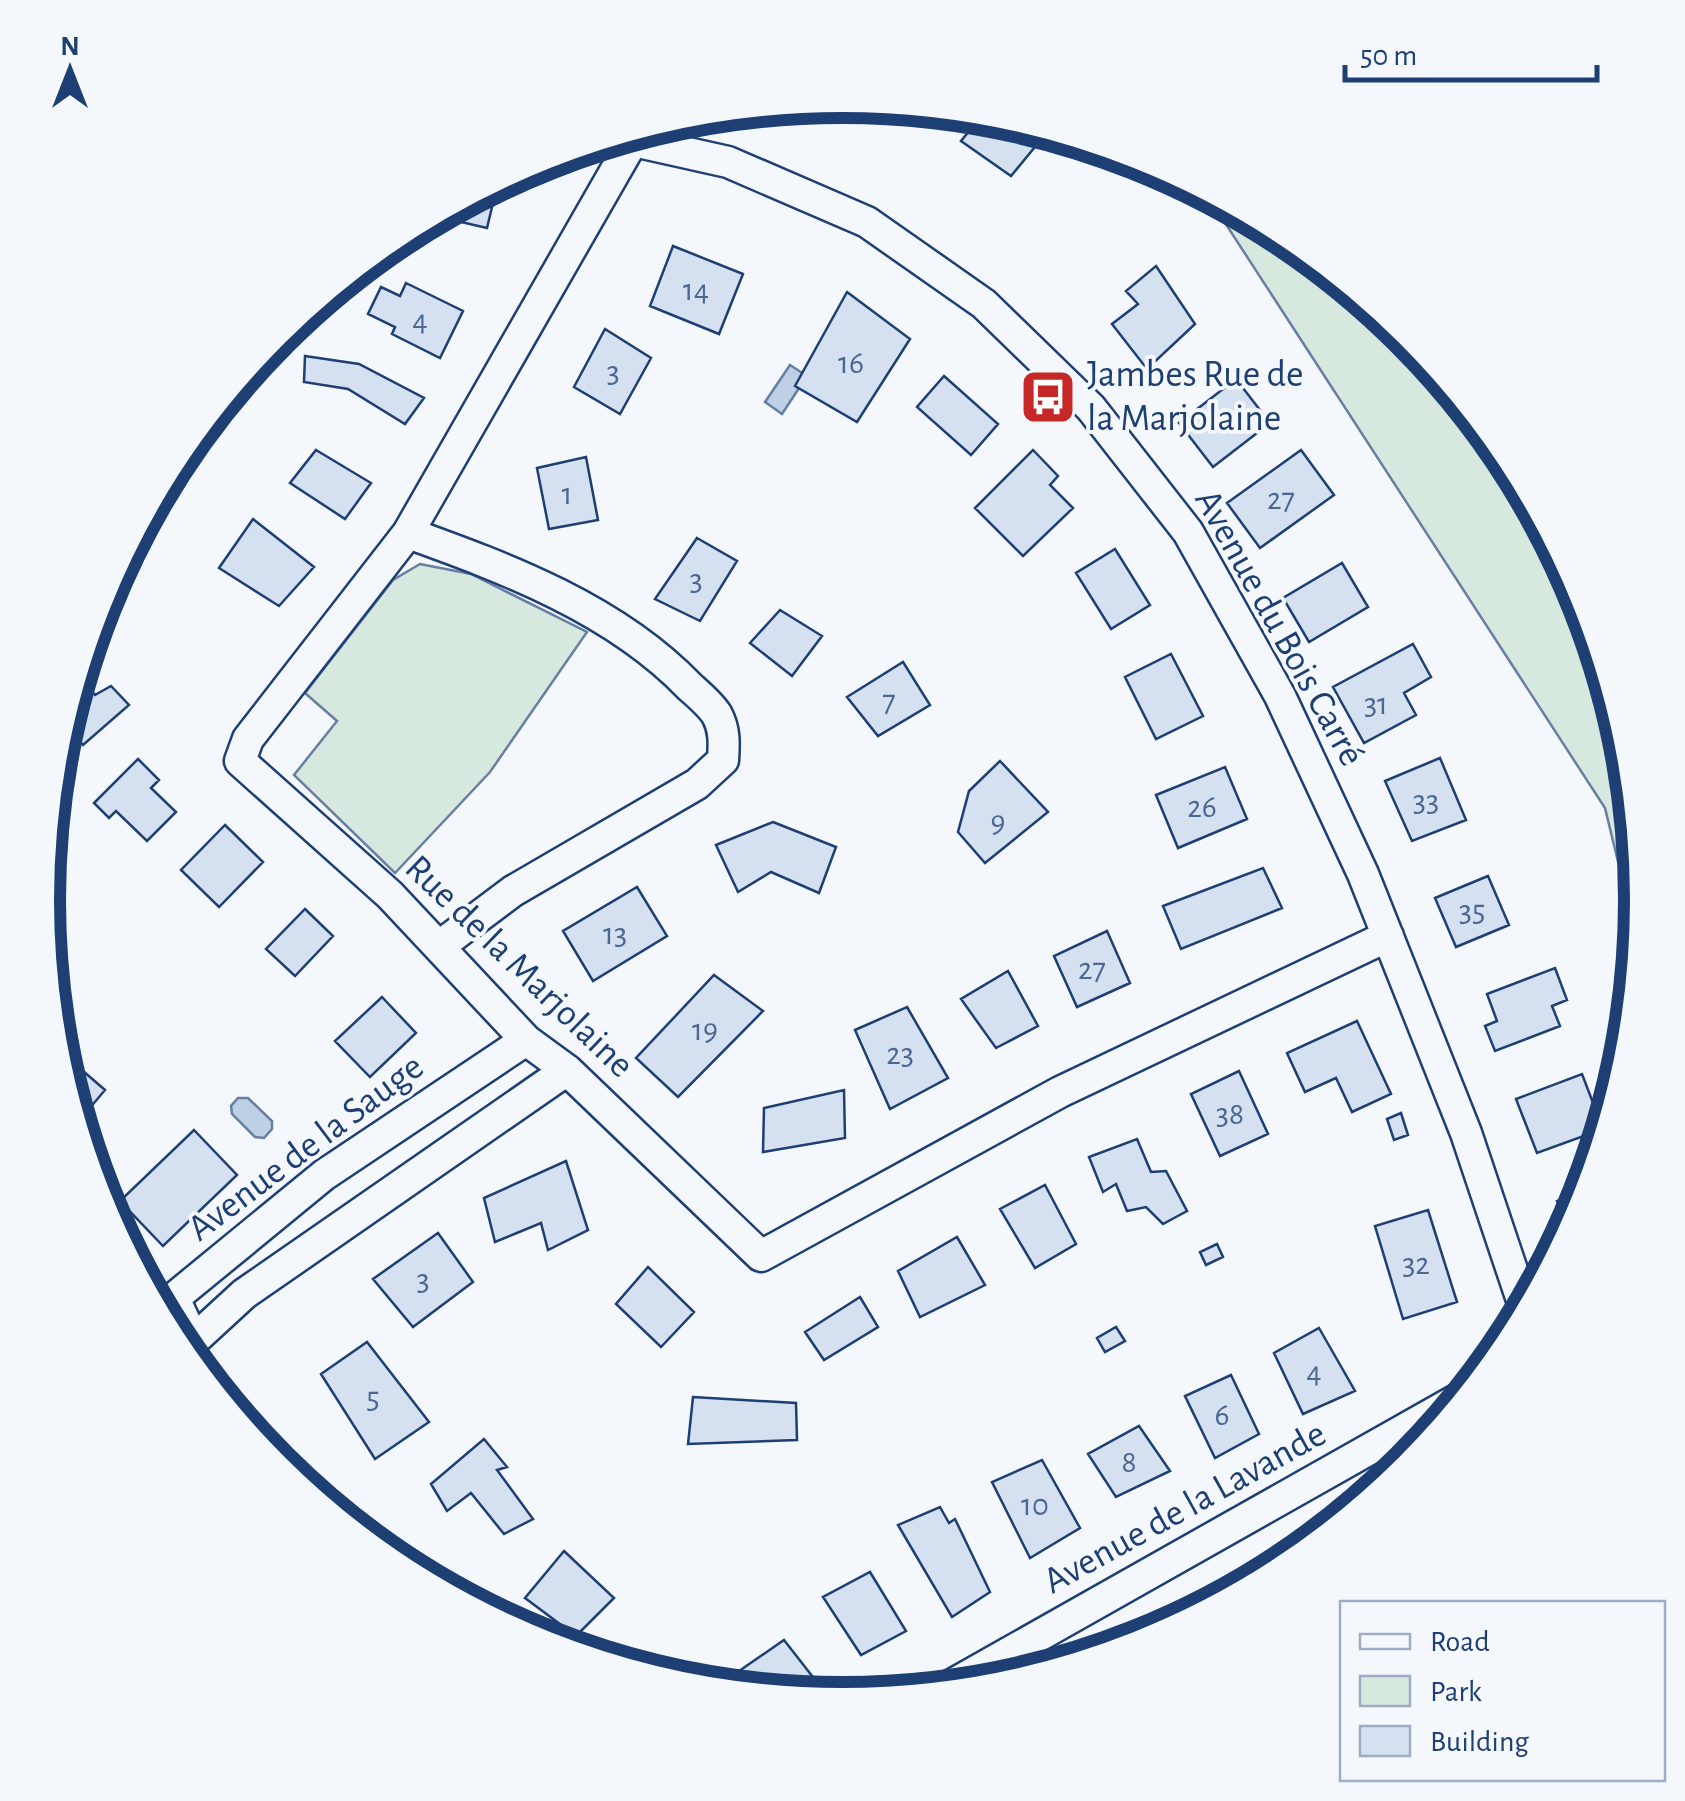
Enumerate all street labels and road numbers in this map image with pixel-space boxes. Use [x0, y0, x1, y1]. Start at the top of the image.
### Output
street label: Avenue du Bois Carré [1187, 483, 1371, 773]
street label: Rue de la Marjolaine [397, 849, 641, 1085]
street label: Avenue de la Sauge [181, 1047, 431, 1249]
street label: Avenue de la Lavande [1038, 1415, 1332, 1601]

